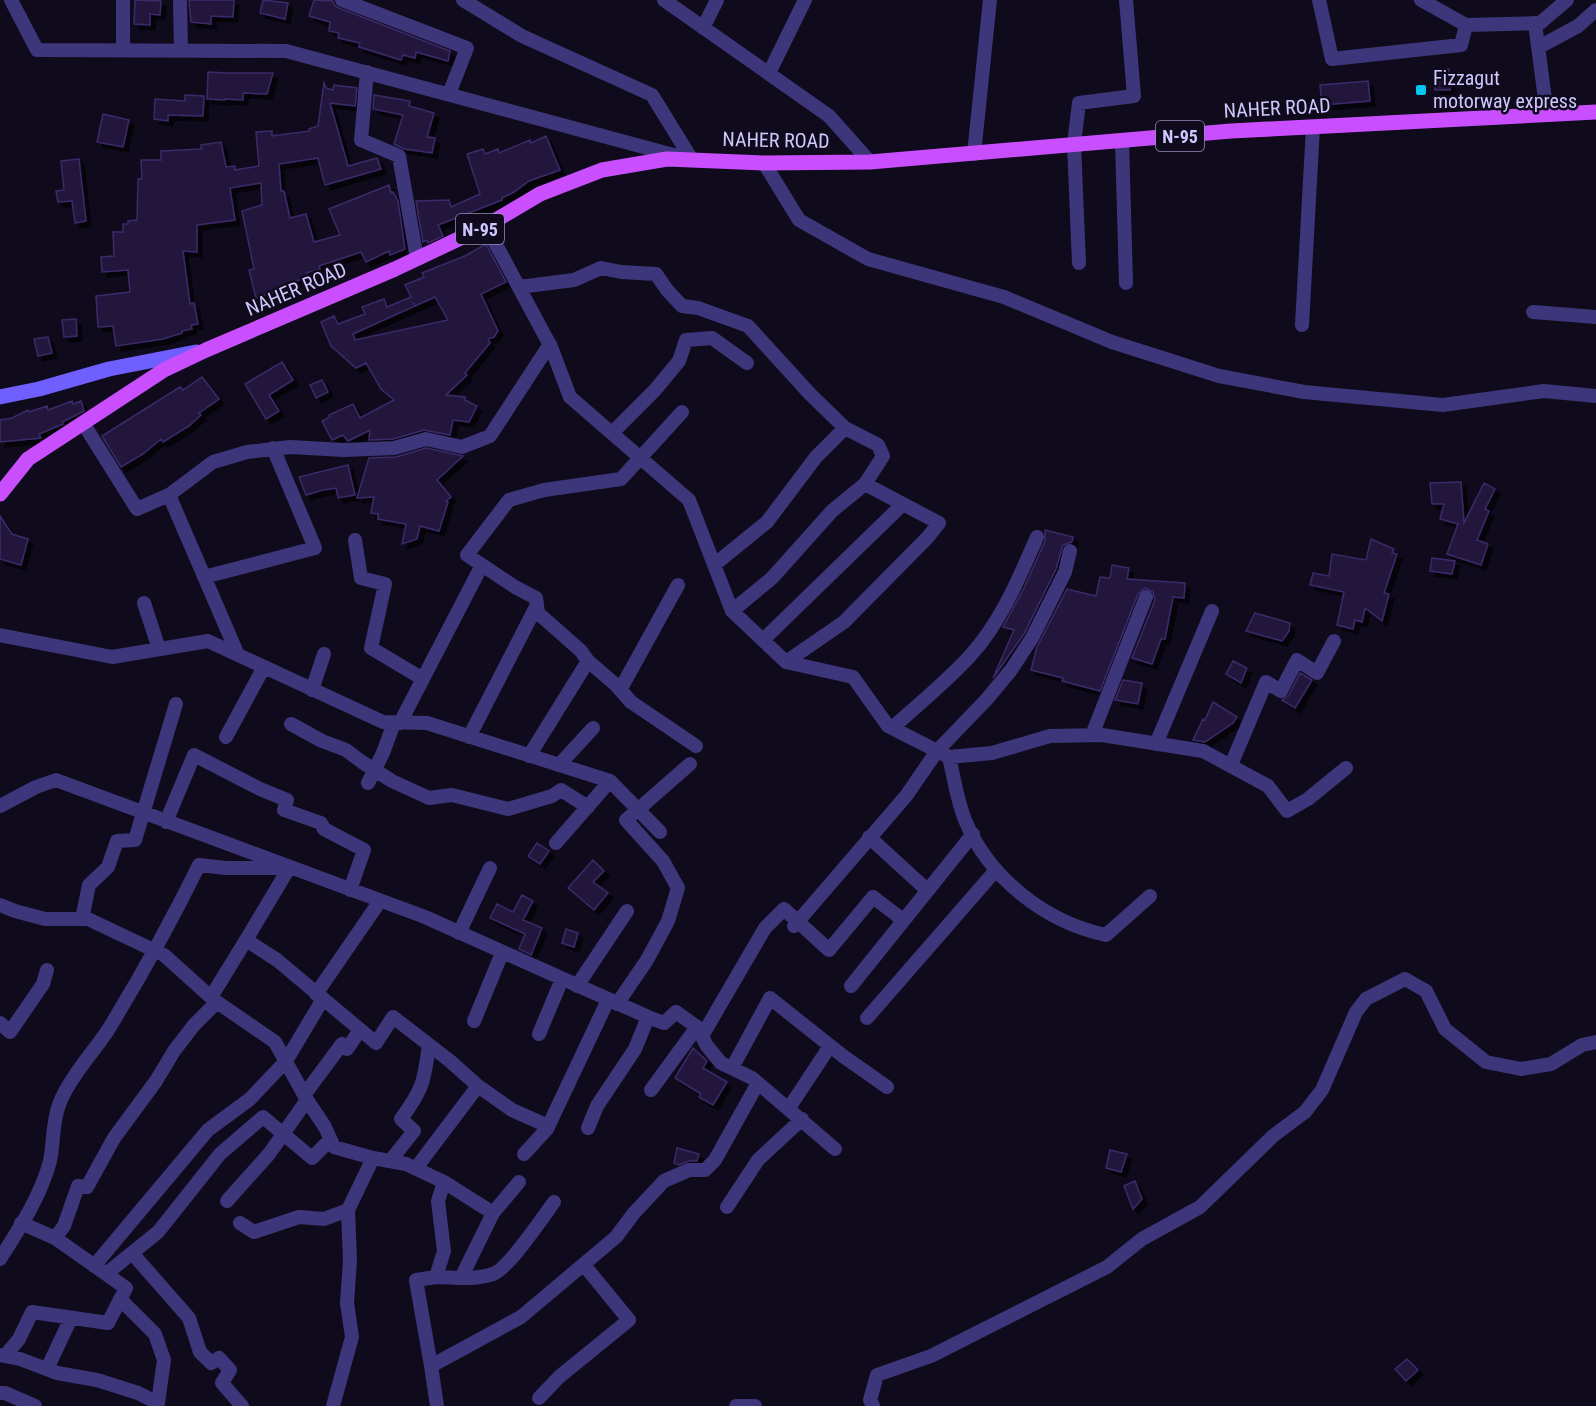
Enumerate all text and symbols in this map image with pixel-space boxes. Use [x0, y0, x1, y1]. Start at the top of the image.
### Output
place label: Fizzagut motorway express [1433, 66, 1577, 113]
marker: Fizzagut motorway express [1414, 83, 1428, 97]
street label: NAHER ROAD [1223, 93, 1331, 123]
road number: N-95 [1156, 121, 1204, 151]
street label: NAHER ROAD [722, 127, 830, 153]
road number: N-95 [456, 214, 504, 244]
street label: NAHER ROAD [242, 257, 350, 321]

